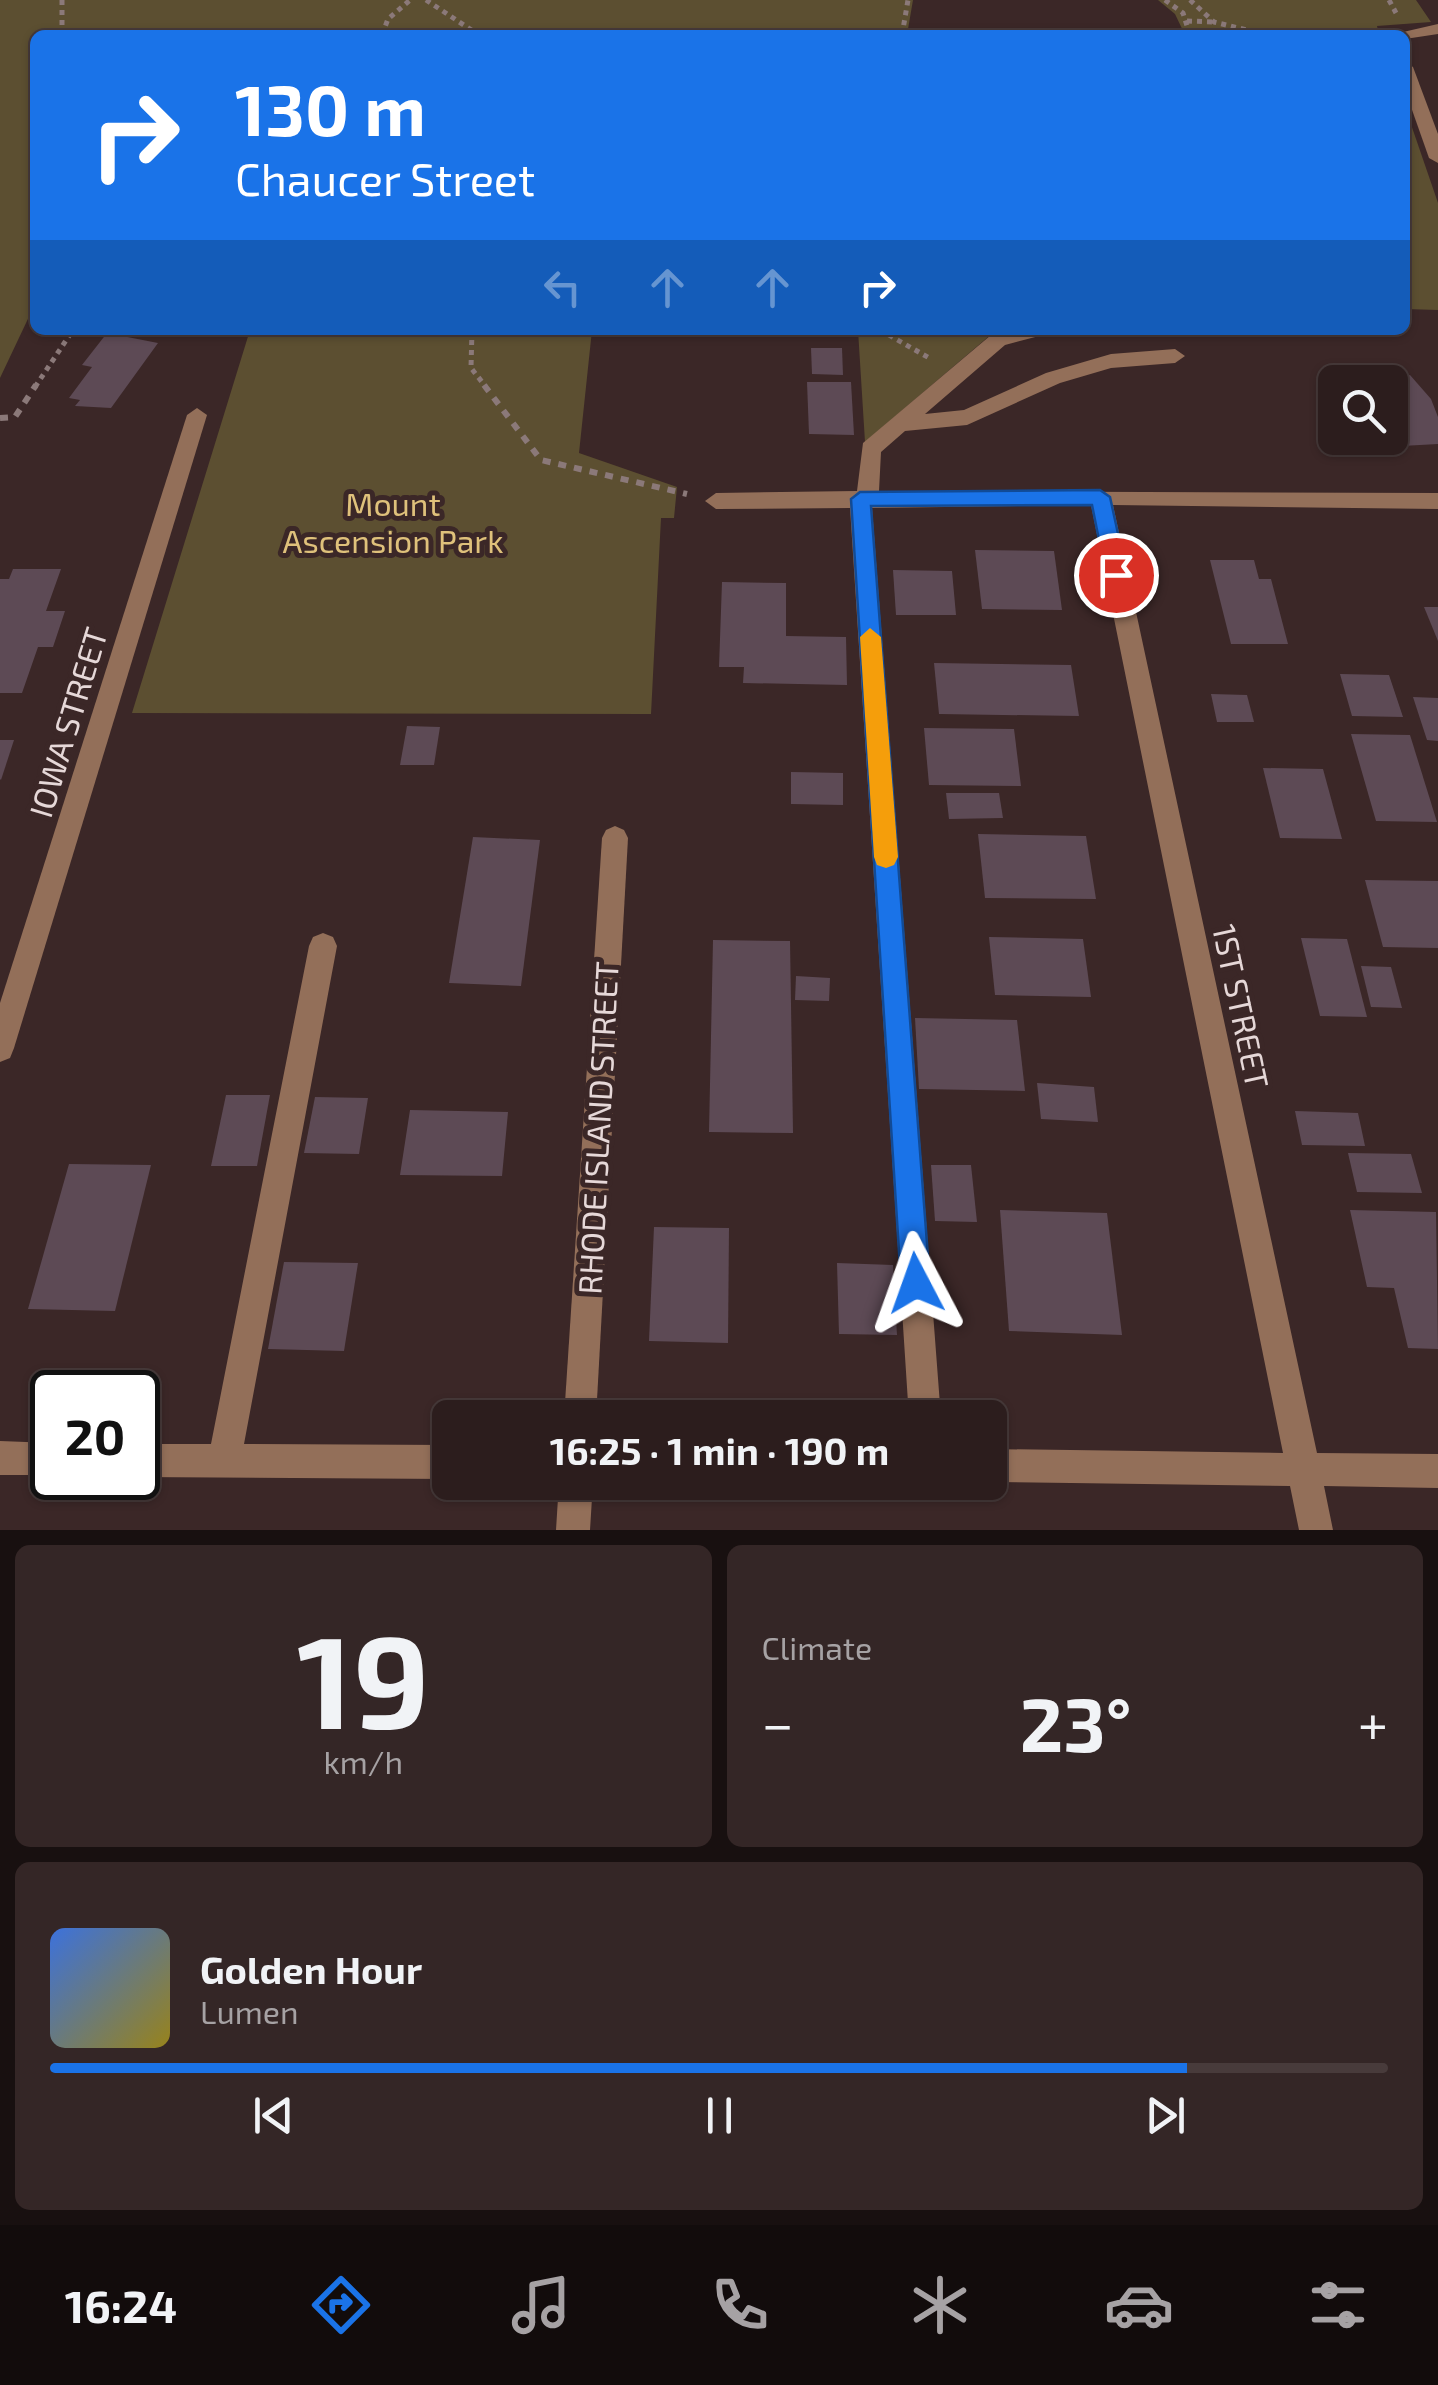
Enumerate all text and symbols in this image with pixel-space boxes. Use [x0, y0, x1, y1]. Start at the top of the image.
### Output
text: 130 m [235, 66, 426, 150]
icon: right [70, 70, 200, 200]
text: Chaucer Street [235, 151, 535, 205]
icon: left [535, 260, 590, 315]
icon: ahead [640, 260, 695, 315]
icon: ahead [745, 260, 800, 315]
icon: right [850, 260, 905, 315]
map controls [1318, 365, 1408, 455]
button: search [1318, 365, 1408, 455]
park label: Mount Ascension Park [283, 484, 503, 559]
pin [1074, 533, 1159, 618]
icon: arrive [1089, 548, 1144, 603]
street label: IOWA STREET [20, 623, 114, 821]
street label: 1ST STREET [1206, 921, 1278, 1091]
street label: RHODE ISLAND STREET [569, 961, 625, 1295]
position arrow [864, 1231, 968, 1335]
speed limit sign: 20 [30, 1370, 160, 1500]
text: 16:25 · 1 min · 190 m [550, 1427, 889, 1473]
text: 19 [297, 1599, 430, 1755]
text: Climate [762, 1628, 872, 1666]
text: 23° [1020, 1677, 1132, 1767]
text: − [762, 1689, 794, 1755]
text: + [1358, 1689, 1388, 1755]
text: km/h [324, 1742, 403, 1780]
text: Golden Hour [200, 1946, 422, 1992]
text: Lumen [200, 1992, 299, 2030]
icon: previous [246, 2088, 301, 2143]
icon: pause [692, 2088, 747, 2143]
icon: next [1138, 2088, 1193, 2143]
icon: directions [306, 2270, 376, 2340]
icon: music [506, 2270, 576, 2340]
icon: phone [705, 2270, 775, 2340]
icon: climate [905, 2270, 975, 2340]
icon: car [1104, 2270, 1174, 2340]
icon: filters [1303, 2270, 1373, 2340]
text: 16:24 [65, 2278, 177, 2332]

